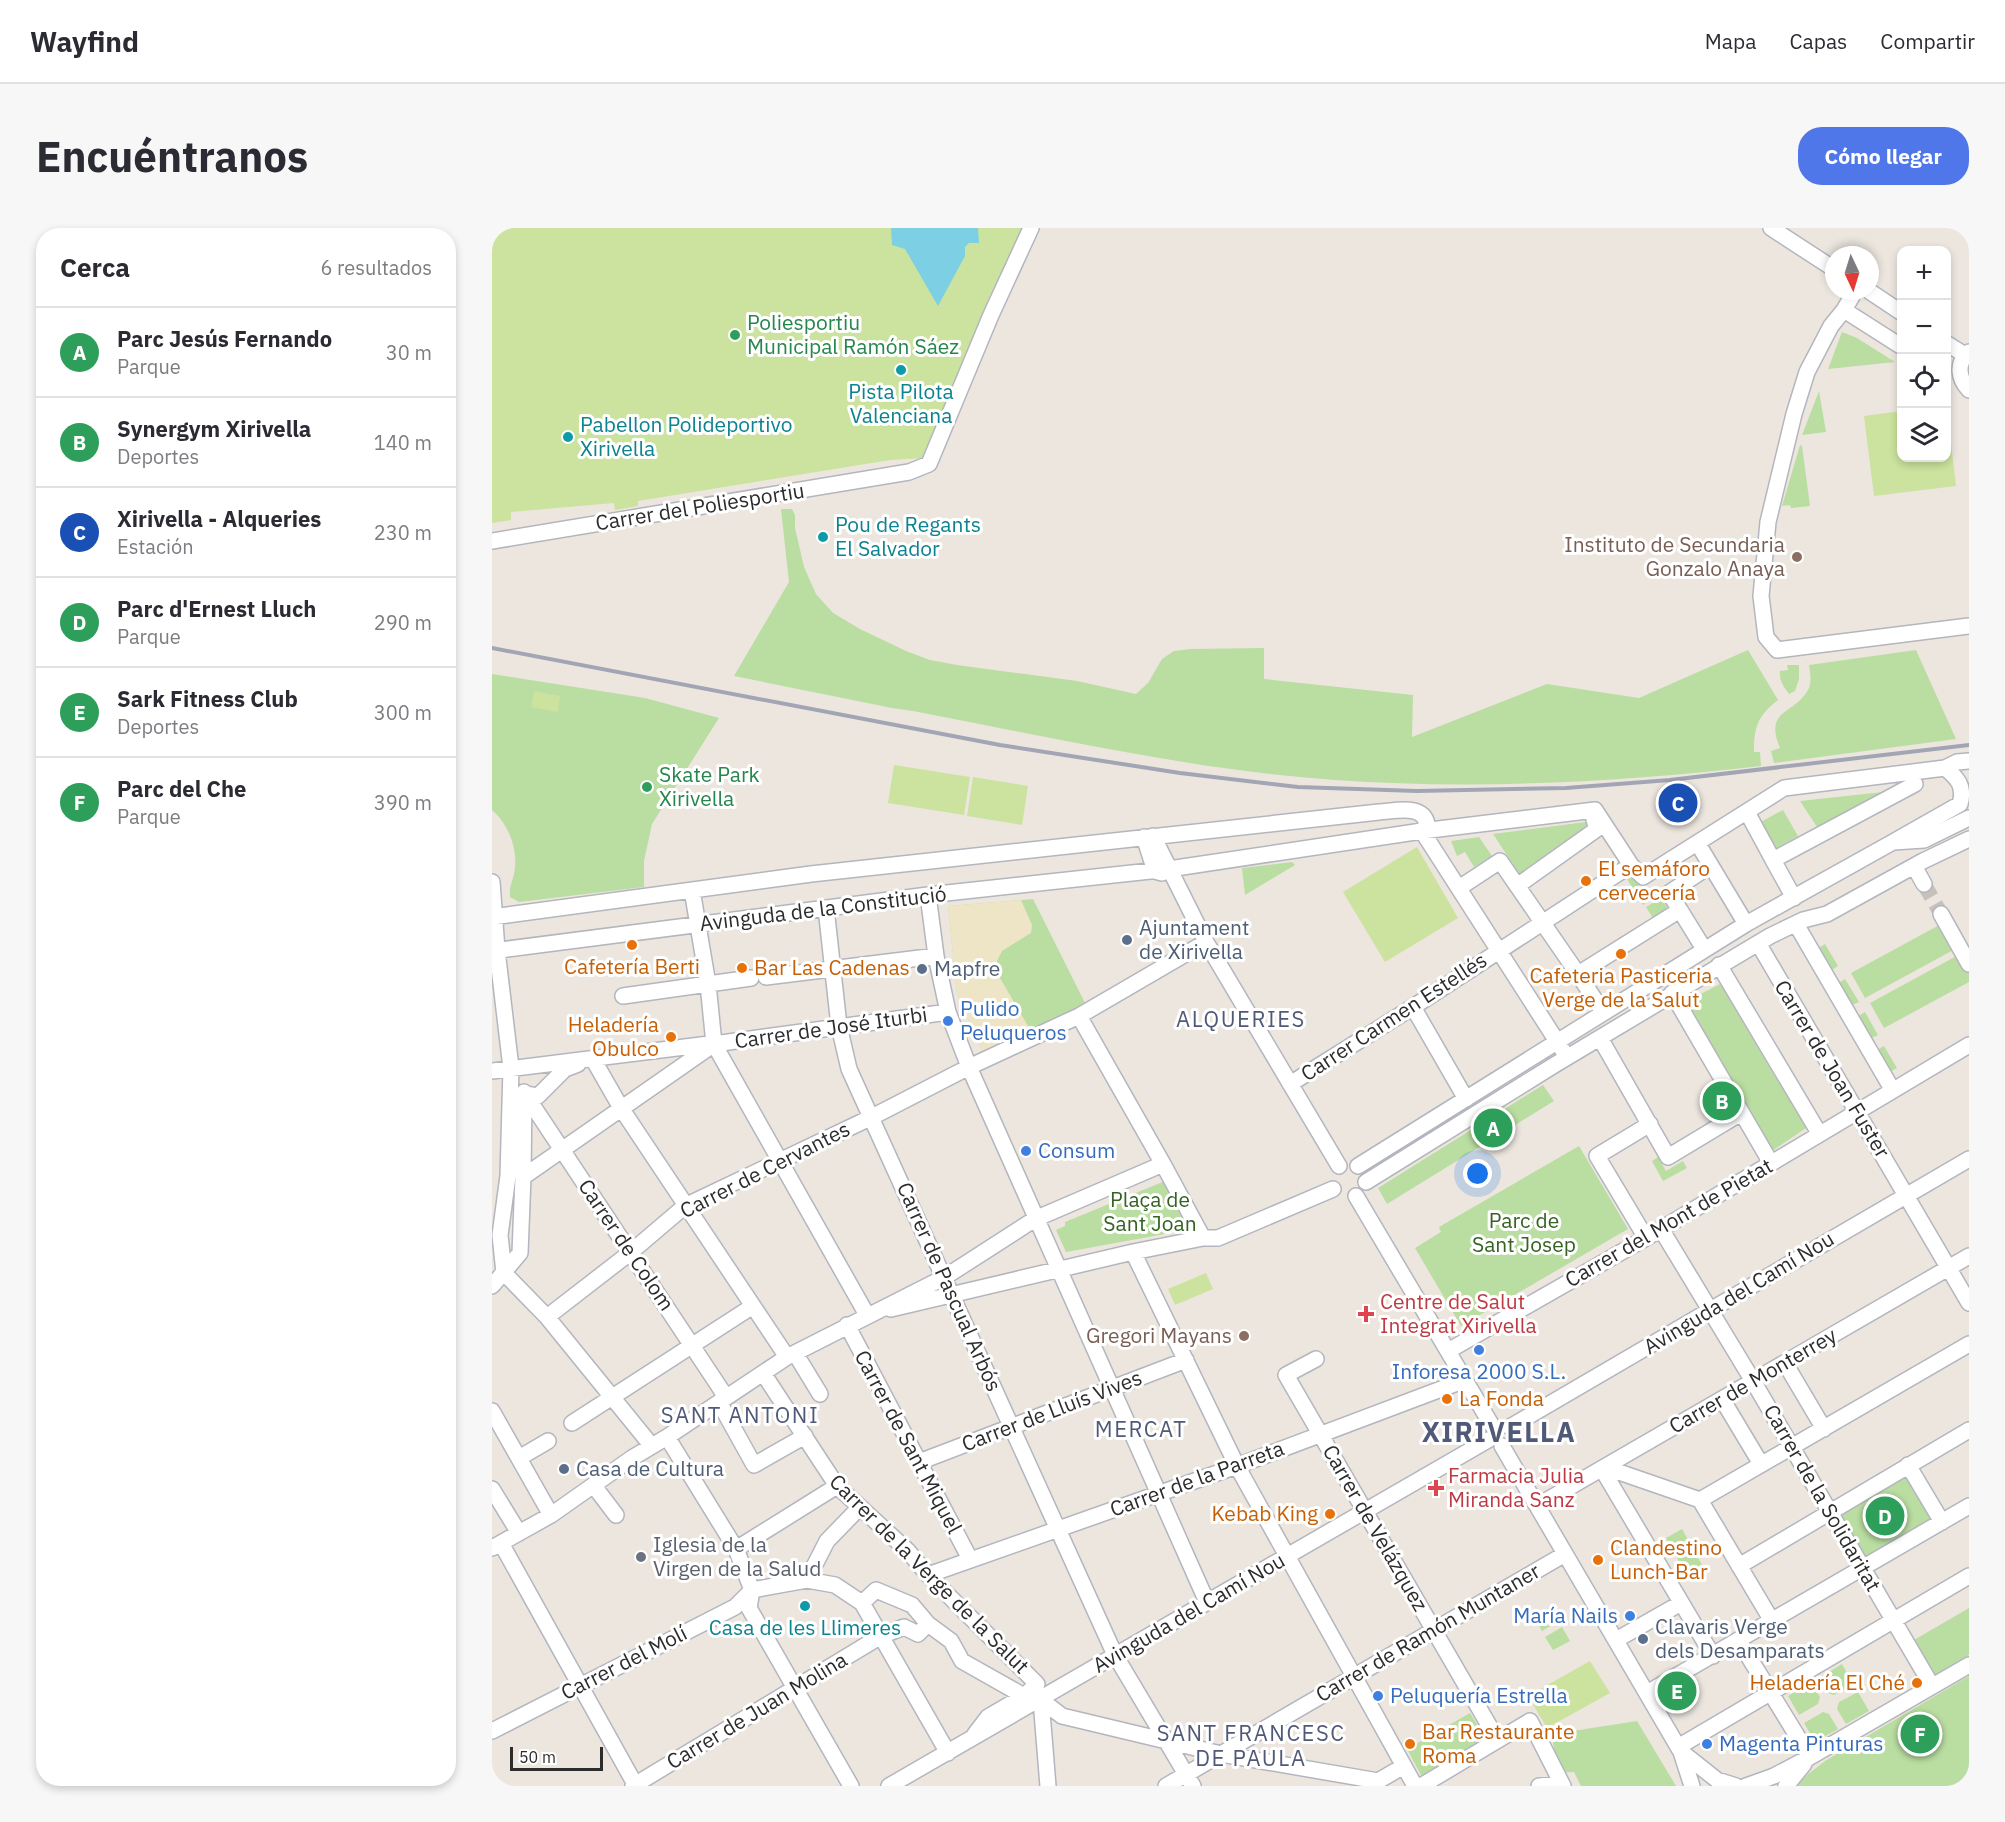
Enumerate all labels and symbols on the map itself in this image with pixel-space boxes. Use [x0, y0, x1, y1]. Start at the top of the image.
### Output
north arrow [1825, 246, 1879, 300]
place label: Poliesportiu Municipal Ramón Sáez [747, 308, 959, 360]
marker: Poliesportiu Municipal Ramón Sáez [728, 328, 742, 342]
marker: Pista Pilota Valenciana [894, 363, 908, 377]
place label: Pista Pilota Valenciana [848, 377, 954, 429]
place label: Pabellon Polideportivo Xirivella [580, 410, 792, 462]
marker: Pabellon Polideportivo Xirivella [561, 430, 575, 444]
street label: Carrer del Poliesportiu [593, 476, 806, 536]
place label: Pou de Regants El Salvador [835, 510, 981, 562]
marker: Pou de Regants El Salvador [816, 530, 830, 544]
place label: Instituto de Secundaria Gonzalo Anaya [1564, 530, 1785, 582]
marker: Instituto de Secundaria Gonzalo Anaya [1790, 550, 1804, 564]
place label: Skate Park Xirivella [659, 760, 760, 812]
marker: Skate Park Xirivella [640, 780, 654, 794]
pin: C [1658, 780, 1698, 826]
place label: El semáforo cervecería [1598, 854, 1710, 906]
marker: El semáforo cervecería [1579, 874, 1593, 888]
street label: Avinguda de la Constitució [698, 879, 948, 937]
place label: Ajuntament de Xirivella [1139, 913, 1249, 965]
marker: Ajuntament de Xirivella [1120, 933, 1134, 947]
marker: Cafetería Berti [625, 938, 639, 952]
street label: Carrer Carmen Estellés [1295, 945, 1492, 1087]
marker: Cafeteria Pasticeria Verge de la Salut [1614, 947, 1628, 961]
place label: Cafetería Berti [564, 952, 700, 980]
place label: Bar Las Cadenas [754, 953, 910, 981]
place label: Mapfre [934, 954, 1000, 982]
marker: Bar Las Cadenas [735, 961, 749, 975]
place label: Cafeteria Pasticeria Verge de la Salut [1529, 961, 1713, 1013]
marker: Mapfre [915, 962, 929, 976]
street label: Carrer de Joan Fuster [1769, 974, 1897, 1163]
place label: Pulido Peluqueros [960, 994, 1067, 1046]
street label: Carrer de José Iturbi [733, 1000, 929, 1054]
district label: ALQUERIES [1176, 1004, 1306, 1033]
place label: Heladería Obulco [568, 1010, 659, 1062]
marker: Pulido Peluqueros [941, 1014, 955, 1028]
marker: Heladería Obulco [664, 1030, 678, 1044]
pin: B [1702, 1078, 1742, 1124]
pin: A [1474, 1106, 1512, 1150]
street label: Carrer de Cervantes [675, 1114, 854, 1224]
place label: Consum [1038, 1136, 1115, 1164]
marker: Consum [1019, 1144, 1033, 1158]
street label: Carrer del Mont de Pietat [1560, 1151, 1777, 1293]
your location [1463, 1159, 1492, 1188]
street label: Carrer de Colom [572, 1173, 681, 1316]
street label: Carrer de Pascual Arbós [891, 1178, 1009, 1396]
park label: Plaça de Sant Joan [1103, 1185, 1197, 1237]
park label: Parc de Sant Josep [1472, 1206, 1576, 1258]
street label: Avinguda del Camí Nou [1638, 1224, 1839, 1360]
place label: Centre de Salut Integrat Xirivella [1380, 1287, 1537, 1339]
marker: Centre de Salut Integrat Xirivella [1357, 1305, 1375, 1323]
street label: Carrer de Monterrey [1664, 1320, 1842, 1440]
place label: Gregori Mayans [1086, 1321, 1232, 1349]
marker: Gregori Mayans [1237, 1329, 1251, 1343]
marker: Inforesa 2000 S.L. [1472, 1343, 1486, 1357]
street label: Carrer de Sant Miquel [849, 1345, 969, 1538]
place label: Inforesa 2000 S.L. [1392, 1357, 1566, 1385]
street label: Carrer de Lluís Vives [957, 1363, 1146, 1457]
place label: La Fonda [1459, 1384, 1544, 1412]
marker: La Fonda [1440, 1392, 1454, 1406]
street label: Carrer de la Solidaritat [1758, 1399, 1888, 1596]
district label: SANT ANTONI [661, 1400, 819, 1429]
district label: MERCAT [1095, 1414, 1187, 1443]
district label: XIRIVELLA [1422, 1414, 1576, 1449]
street label: Carrer de la Parreta [1106, 1434, 1288, 1523]
street label: Carrer de Velázquez [1317, 1439, 1435, 1616]
place label: Casa de Cultura [576, 1454, 724, 1482]
place label: Farmacia Julia Miranda Sanz [1448, 1461, 1584, 1513]
marker: Casa de Cultura [557, 1462, 571, 1476]
street label: Carrer de la Verge de la Salut [824, 1467, 1036, 1679]
marker: Farmacia Julia Miranda Sanz [1429, 1481, 1443, 1495]
pin: D [1866, 1494, 1904, 1538]
place label: Kebab King [1212, 1499, 1318, 1527]
marker: Kebab King [1323, 1507, 1337, 1521]
place label: Iglesia de la Virgen de la Salud [653, 1530, 821, 1582]
place label: Clandestino Lunch-Bar [1610, 1533, 1722, 1585]
street label: Avinguda del Camí Nou [1087, 1546, 1290, 1679]
marker: Iglesia de la Virgen de la Salud [634, 1550, 648, 1564]
marker: Clandestino Lunch-Bar [1591, 1553, 1605, 1567]
street label: Carrer de Ramón Muntaner [1310, 1556, 1545, 1708]
marker: Casa de les Llimeres [798, 1599, 812, 1613]
place label: María Nails [1513, 1601, 1618, 1629]
marker: María Nails [1623, 1609, 1637, 1623]
place label: Clavaris Verge dels Desamparats [1655, 1612, 1825, 1664]
place label: Casa de les Llimeres [709, 1613, 901, 1641]
street label: Carrer del Molí [556, 1618, 691, 1706]
marker: Clavaris Verge dels Desamparats [1636, 1632, 1650, 1646]
street label: Carrer de Juan Molina [661, 1645, 852, 1775]
pin: E [1658, 1668, 1696, 1714]
place label: Heladería El Ché [1749, 1668, 1905, 1696]
marker: Heladería El Ché [1910, 1676, 1924, 1690]
place label: Peluquería Estrella [1390, 1681, 1568, 1709]
marker: Peluquería Estrella [1371, 1689, 1385, 1703]
pin: F [1900, 1712, 1940, 1756]
place label: Bar Restaurante Roma [1422, 1717, 1574, 1769]
district label: SANT FRANCESC DE PAULA [1157, 1718, 1345, 1772]
place label: Magenta Pinturas [1719, 1729, 1884, 1757]
marker: Bar Restaurante Roma [1403, 1737, 1417, 1751]
marker: Magenta Pinturas [1700, 1737, 1714, 1751]
scale bar [510, 1744, 603, 1772]

